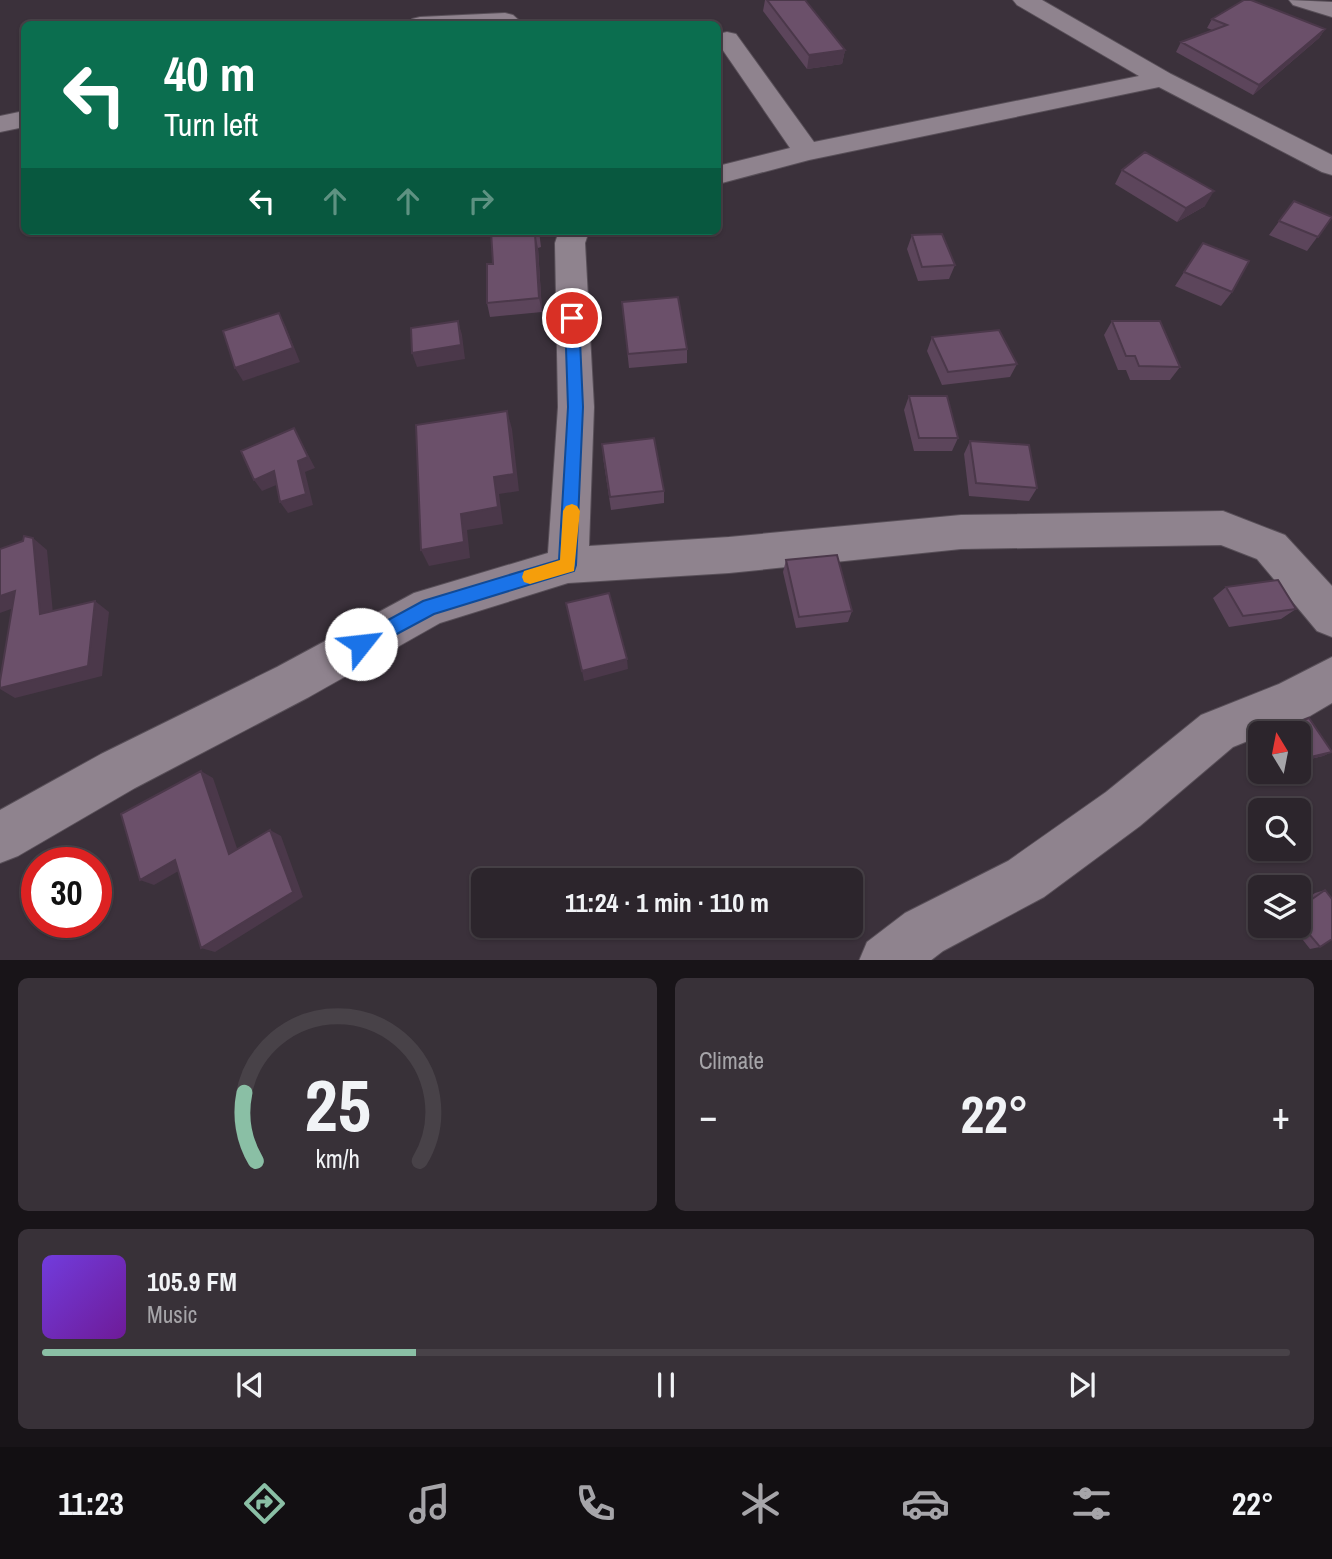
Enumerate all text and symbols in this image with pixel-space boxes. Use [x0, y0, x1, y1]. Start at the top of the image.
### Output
text: 40 m [164, 40, 256, 106]
icon: left [49, 49, 140, 140]
text: Turn left [164, 103, 258, 146]
icon: left [243, 182, 281, 220]
icon: ahead [316, 182, 354, 220]
icon: ahead [389, 182, 427, 220]
icon: right [462, 182, 500, 220]
pin [542, 288, 602, 348]
icon: arrive [553, 299, 591, 337]
position arrow [324, 607, 398, 681]
north arrow [1248, 721, 1311, 784]
map controls [1248, 721, 1311, 938]
button: search [1248, 798, 1311, 861]
speed limit sign: 30 [21, 847, 112, 938]
button: layers [1248, 875, 1311, 938]
text: 11:24 · 1 min · 110 m [565, 885, 769, 920]
text: Climate [699, 1045, 764, 1076]
text: 25 [304, 1056, 371, 1154]
text: 22° [960, 1079, 1029, 1149]
text: − [699, 1090, 717, 1141]
text: + [1272, 1090, 1290, 1141]
text: km/h [315, 1141, 360, 1175]
text: 105.9 FM [147, 1264, 237, 1299]
text: Music [147, 1299, 197, 1330]
icon: previous [231, 1366, 269, 1404]
icon: pause [647, 1366, 685, 1404]
icon: next [1063, 1366, 1101, 1404]
icon: directions [240, 1479, 289, 1528]
icon: music [405, 1479, 454, 1528]
icon: phone [571, 1479, 620, 1528]
icon: climate [736, 1479, 785, 1528]
icon: car [901, 1479, 950, 1528]
icon: filters [1067, 1479, 1116, 1528]
text: 11:23 [58, 1482, 124, 1525]
text: 22° [1232, 1482, 1274, 1525]

